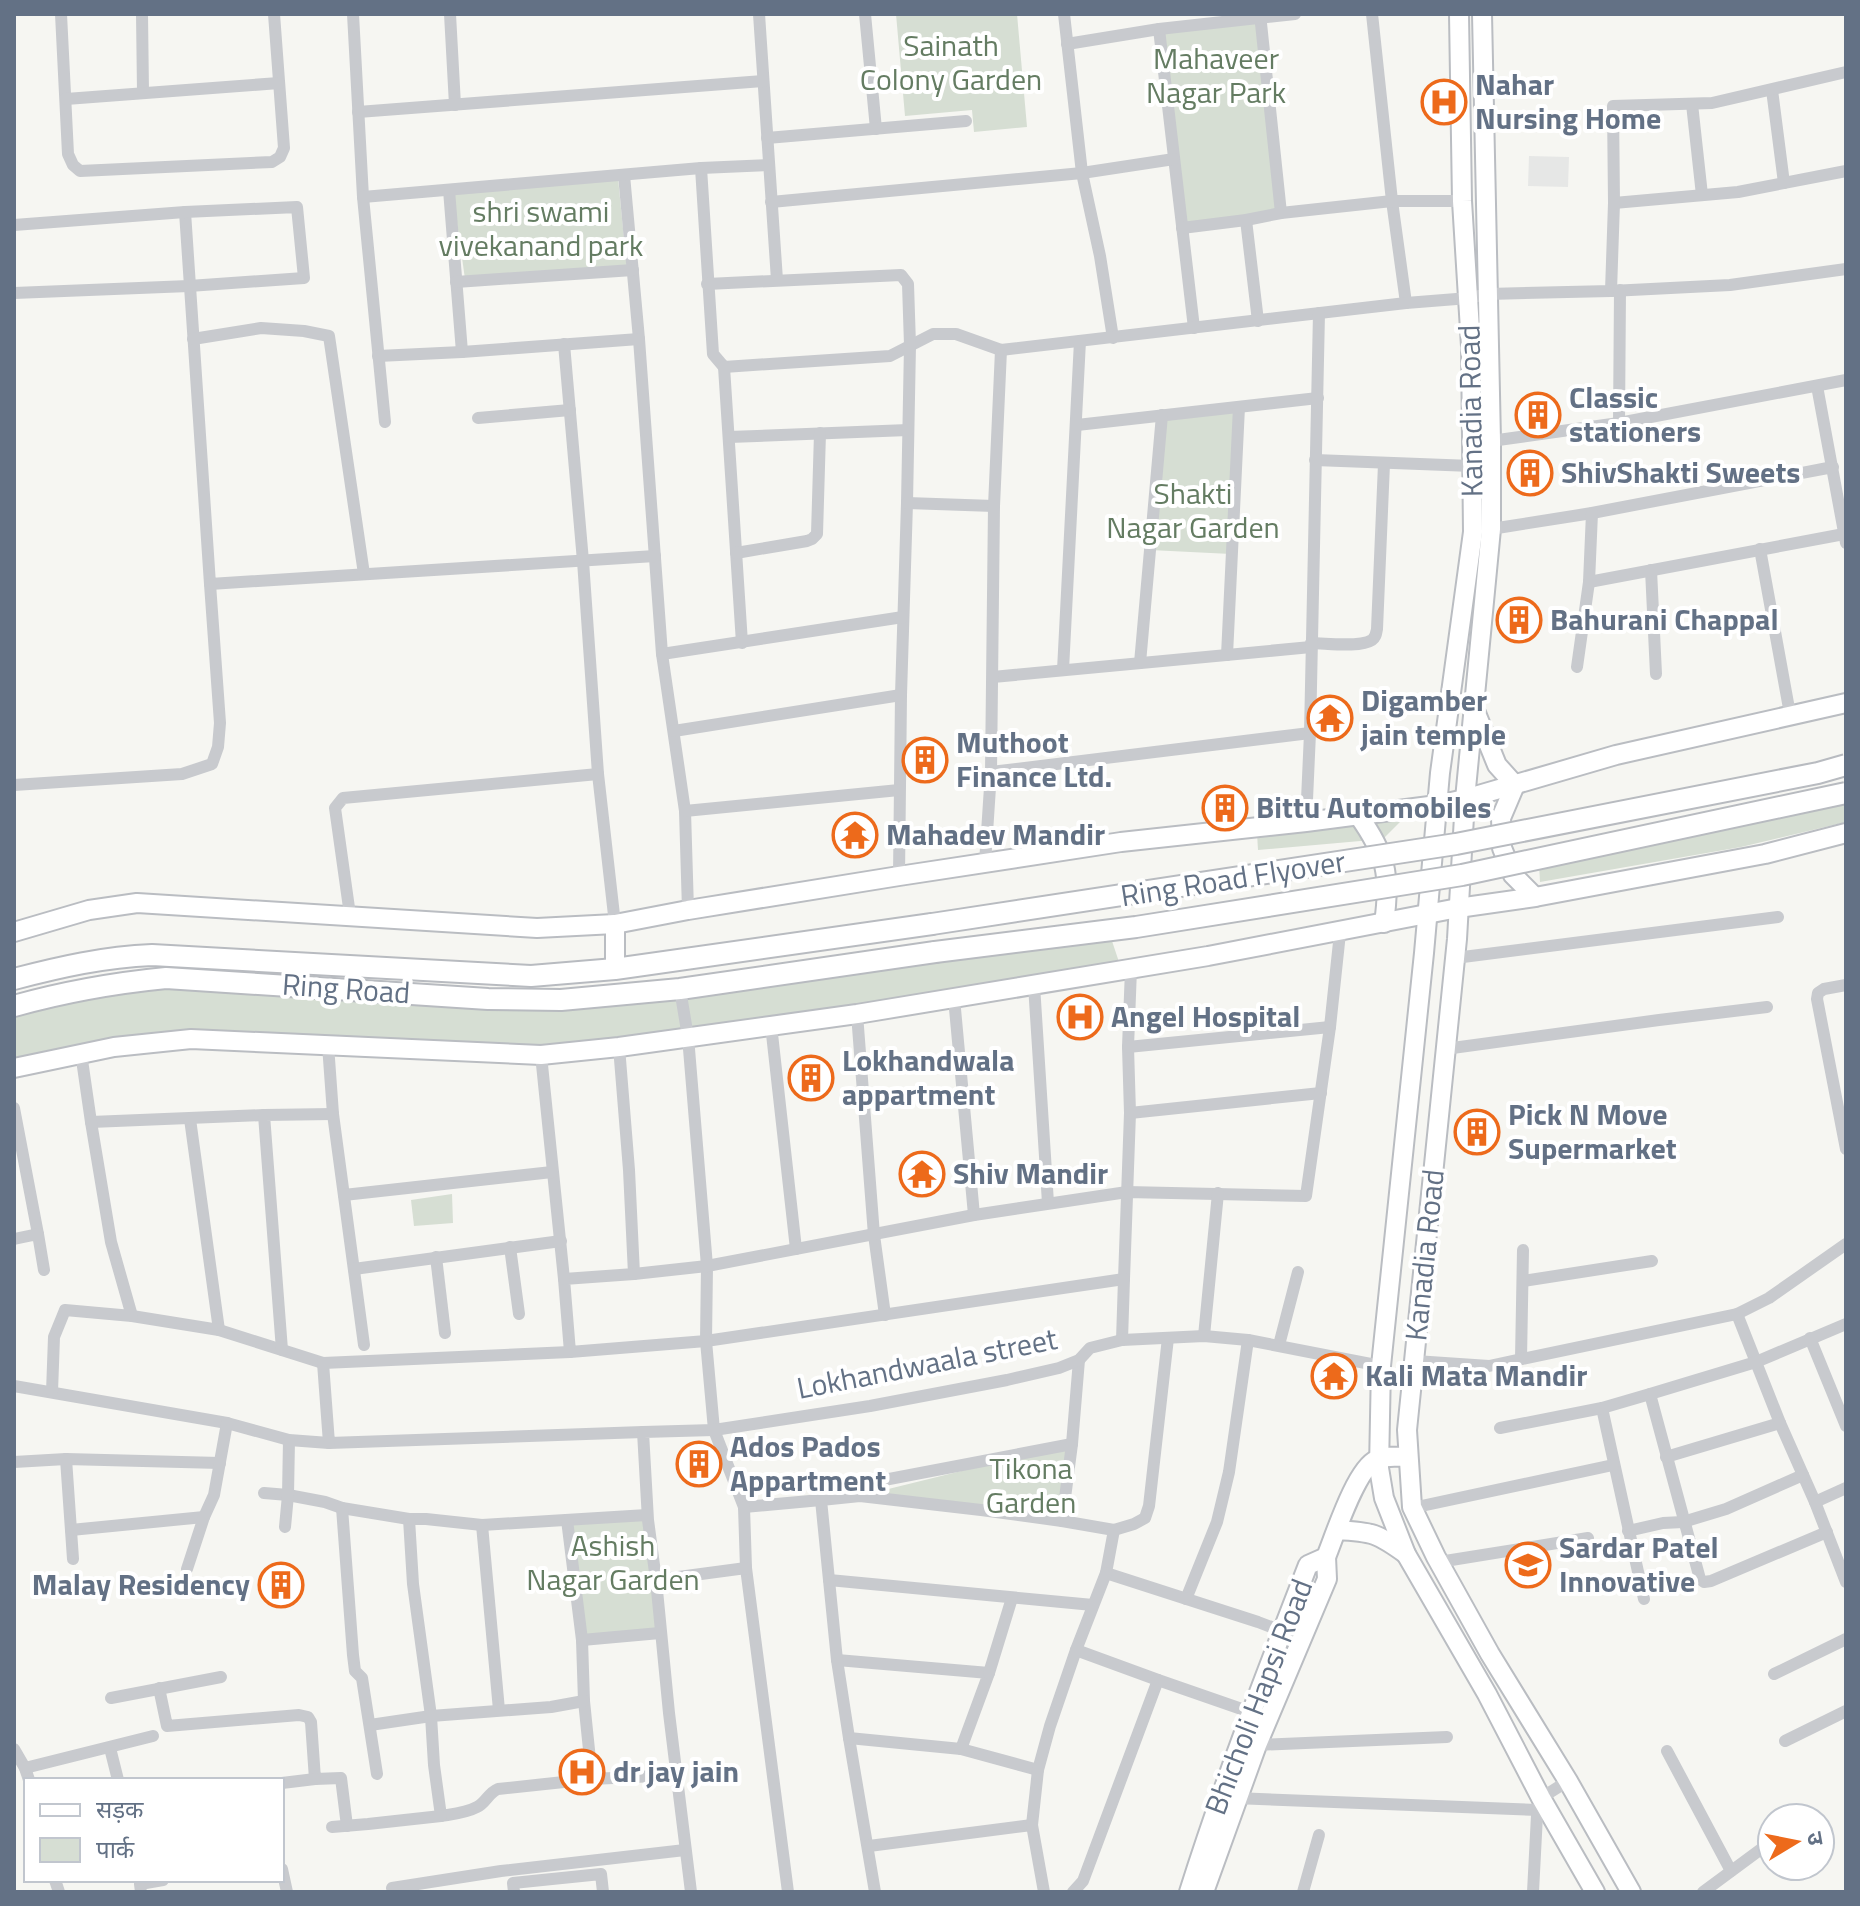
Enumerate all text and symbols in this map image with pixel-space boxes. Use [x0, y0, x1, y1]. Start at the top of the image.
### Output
park label: Sainath Colony Garden [860, 22, 1042, 102]
park label: Mahaveer Nagar Park [1146, 35, 1286, 115]
place label: Nahar Nursing Home [1475, 61, 1661, 141]
hospital icon: Nahar Nursing Home [1420, 78, 1468, 126]
park label: shri swami vivekanand park [439, 188, 643, 268]
street label: Kanadia Road [1446, 324, 1494, 498]
place label: Classic stationers [1569, 374, 1701, 454]
building icon: Classic stationers [1514, 391, 1562, 439]
building icon: ShivShakti Sweets [1506, 449, 1554, 497]
place label: ShivShakti Sweets [1561, 449, 1801, 495]
park label: Shakti Nagar Garden [1106, 470, 1280, 550]
building icon: Bahurani Chappal [1495, 596, 1543, 644]
place label: Bahurani Chappal [1550, 596, 1778, 642]
place label: Digamber jain temple [1359, 677, 1506, 757]
temple icon: Digamber jain temple [1306, 694, 1354, 742]
place label: Muthoot Finance Ltd. [956, 719, 1112, 799]
building icon: Muthoot Finance Ltd. [901, 736, 949, 784]
building icon: Bittu Automobiles [1201, 784, 1249, 832]
place label: Bittu Automobiles [1256, 784, 1491, 830]
temple icon: Mahadev Mandir [831, 811, 879, 859]
place label: Mahadev Mandir [886, 811, 1105, 857]
street label: Ring Road Flyover [1117, 838, 1349, 918]
street label: Ring Road [281, 961, 412, 1015]
hospital icon: Angel Hospital [1056, 993, 1104, 1041]
place label: Angel Hospital [1111, 993, 1300, 1039]
place label: Lokhandwala appartment [842, 1037, 1014, 1117]
building icon: Lokhandwala appartment [787, 1054, 835, 1102]
place label: Pick N Move Supermarket [1508, 1091, 1677, 1171]
building icon: Pick N Move Supermarket [1453, 1108, 1501, 1156]
temple icon: Shiv Mandir [898, 1150, 946, 1198]
place label: Shiv Mandir [953, 1150, 1108, 1196]
street label: Kanadia Road [1392, 1167, 1456, 1343]
street label: Lokhandwaala street [793, 1315, 1061, 1411]
temple icon: Kali Mata Mandir [1310, 1352, 1358, 1400]
place label: Kali Mata Mandir [1365, 1352, 1587, 1398]
place label: Ados Pados Appartment [730, 1423, 886, 1503]
building icon: Ados Pados Appartment [675, 1440, 723, 1488]
park label: Tikona Garden [986, 1445, 1076, 1525]
park label: Ashish Nagar Garden [526, 1522, 700, 1602]
place label: Sardar Patel Innovative [1559, 1524, 1719, 1604]
school or university icon: Sardar Patel Innovative [1504, 1541, 1552, 1589]
place label: Malay Residency [32, 1561, 250, 1607]
building icon: Malay Residency [257, 1561, 305, 1609]
street label: Bhicholi Hapsi Road [1192, 1572, 1324, 1821]
hospital icon: dr jay jain [558, 1748, 606, 1796]
place label: dr jay jain [613, 1748, 739, 1794]
legend [24, 1778, 284, 1882]
text: सड़क [96, 1791, 144, 1827]
north arrow [1756, 1802, 1836, 1882]
text: उ [1798, 1829, 1834, 1849]
text: पार्क [96, 1831, 135, 1867]

